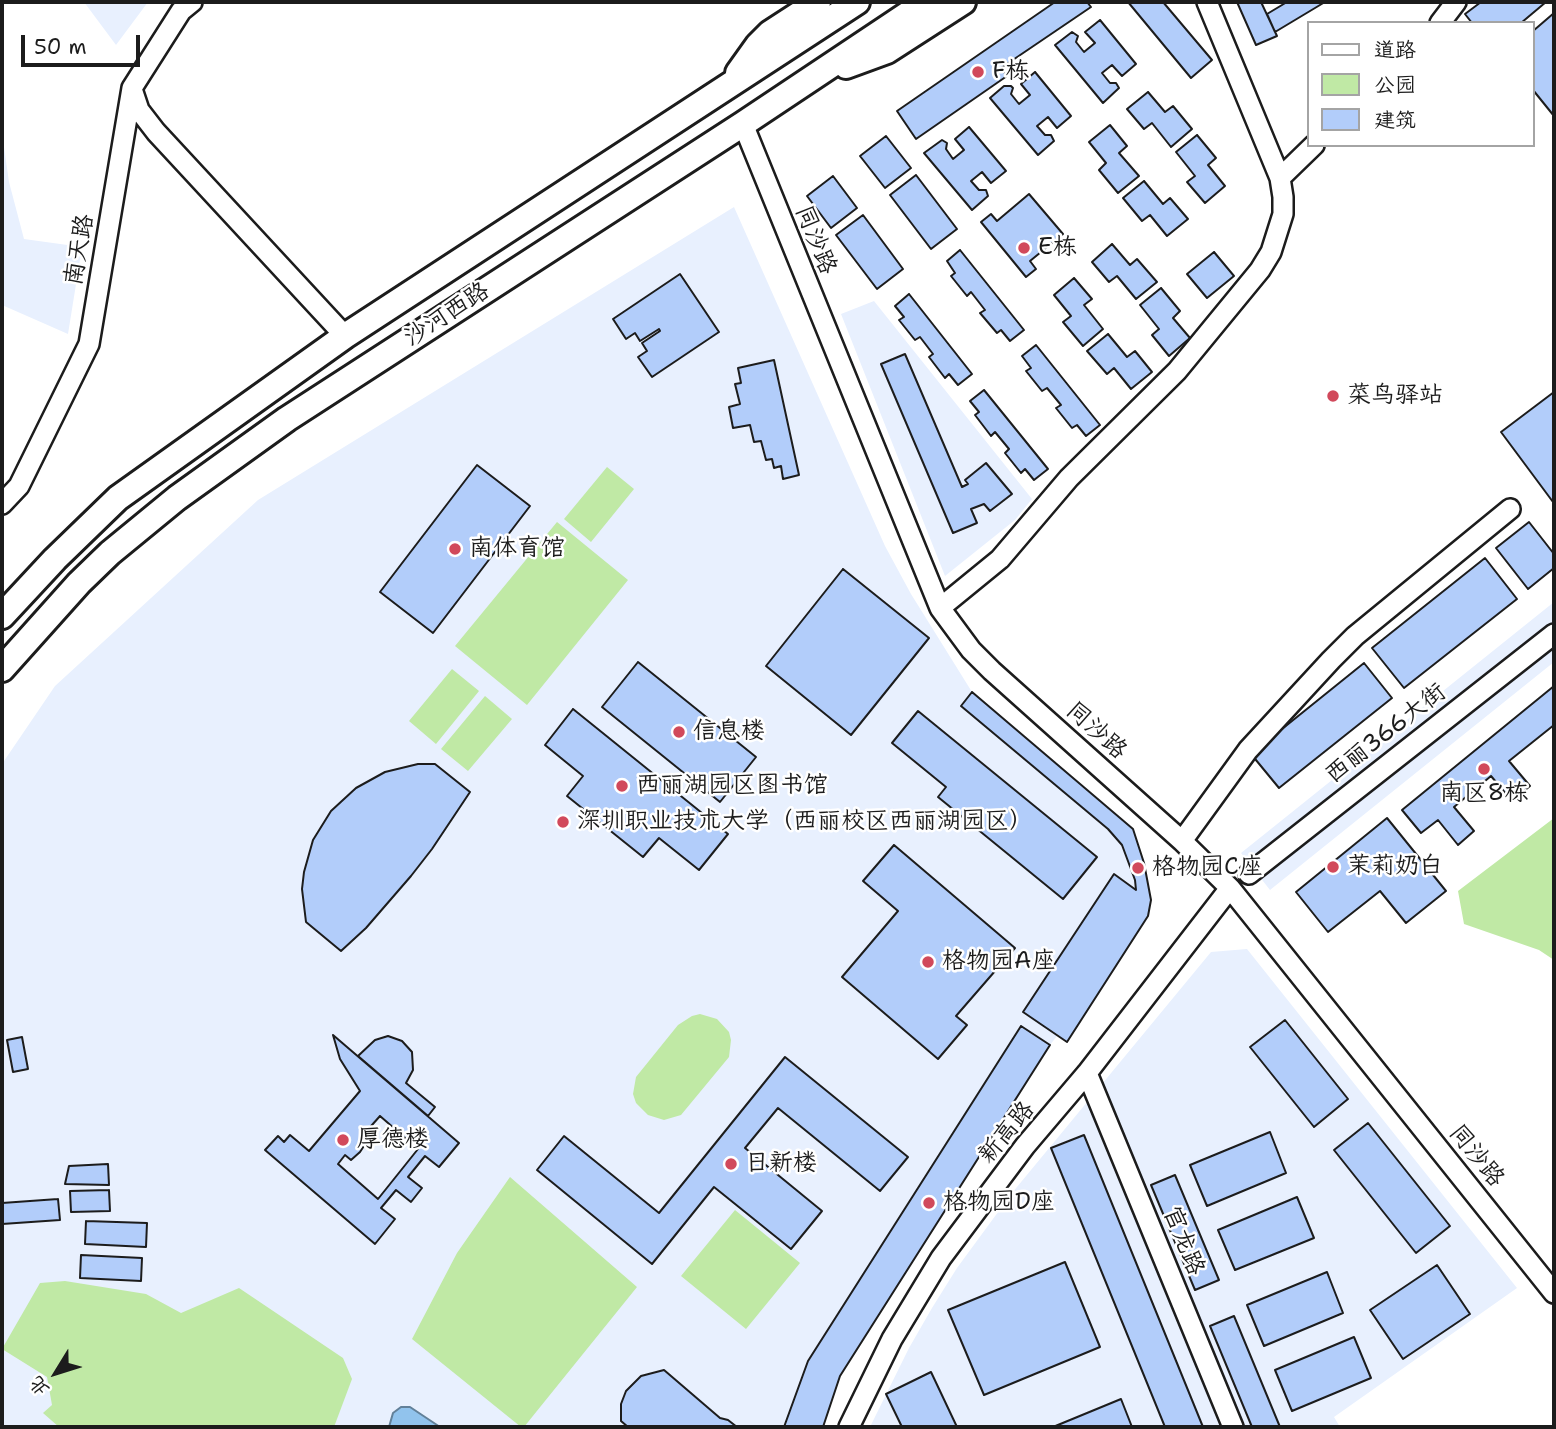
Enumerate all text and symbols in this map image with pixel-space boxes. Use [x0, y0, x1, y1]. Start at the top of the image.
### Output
scale bar [24, 21, 144, 65]
legend [1308, 21, 1535, 147]
text: 50 m [34, 33, 87, 61]
text: 道路 [1374, 36, 1416, 64]
place label: F栋 [992, 58, 1030, 86]
marker: F栋 [970, 64, 986, 80]
text: 公园 [1374, 71, 1416, 99]
text: 建筑 [1374, 106, 1416, 134]
street label: 同沙路 [788, 201, 842, 279]
street label: 南天路 [60, 212, 100, 288]
place label: E栋 [1038, 234, 1077, 262]
marker: E栋 [1016, 240, 1032, 256]
street label: 沙河西路 [399, 277, 495, 353]
place label: 菜鸟驿站 [1347, 382, 1443, 410]
marker: 菜鸟驿站 [1325, 388, 1341, 404]
place label: 南体育馆 [469, 535, 565, 563]
marker: 南体育馆 [447, 541, 463, 557]
street label: 西丽366大街 [1320, 678, 1452, 790]
street label: 同沙路 [1060, 696, 1132, 766]
place label: 信息楼 [693, 718, 765, 746]
marker: 信息楼 [671, 724, 687, 740]
marker: 南区8栋 [1476, 761, 1492, 777]
place label: 西丽湖园区图书馆 [636, 772, 828, 800]
marker: 西丽湖园区图书馆 [614, 778, 630, 794]
place label: 南区8栋 [1440, 780, 1528, 808]
place label: 深圳职业技术大学（西丽校区西丽湖园区） [577, 808, 1033, 836]
marker: 深圳职业技术大学（西丽校区西丽湖园区） [555, 814, 571, 830]
place label: 茉莉奶白 [1347, 853, 1443, 881]
place label: 格物园C座 [1152, 854, 1263, 882]
marker: 茉莉奶白 [1325, 859, 1341, 875]
marker: 格物园C座 [1130, 860, 1146, 876]
place label: 格物园A座 [942, 948, 1055, 976]
marker: 格物园A座 [920, 954, 936, 970]
street label: 新高路 [973, 1096, 1041, 1170]
street label: 同沙路 [1442, 1119, 1510, 1193]
place label: 厚德楼 [357, 1126, 429, 1154]
marker: 厚德楼 [335, 1132, 351, 1148]
place label: 日新楼 [745, 1150, 817, 1178]
marker: 日新楼 [723, 1156, 739, 1172]
place label: 格物园D座 [943, 1189, 1055, 1217]
marker: 格物园D座 [921, 1195, 937, 1211]
street label: 官龙路 [1156, 1202, 1210, 1280]
north arrow [21, 1338, 91, 1408]
text: 北 [23, 1371, 55, 1401]

